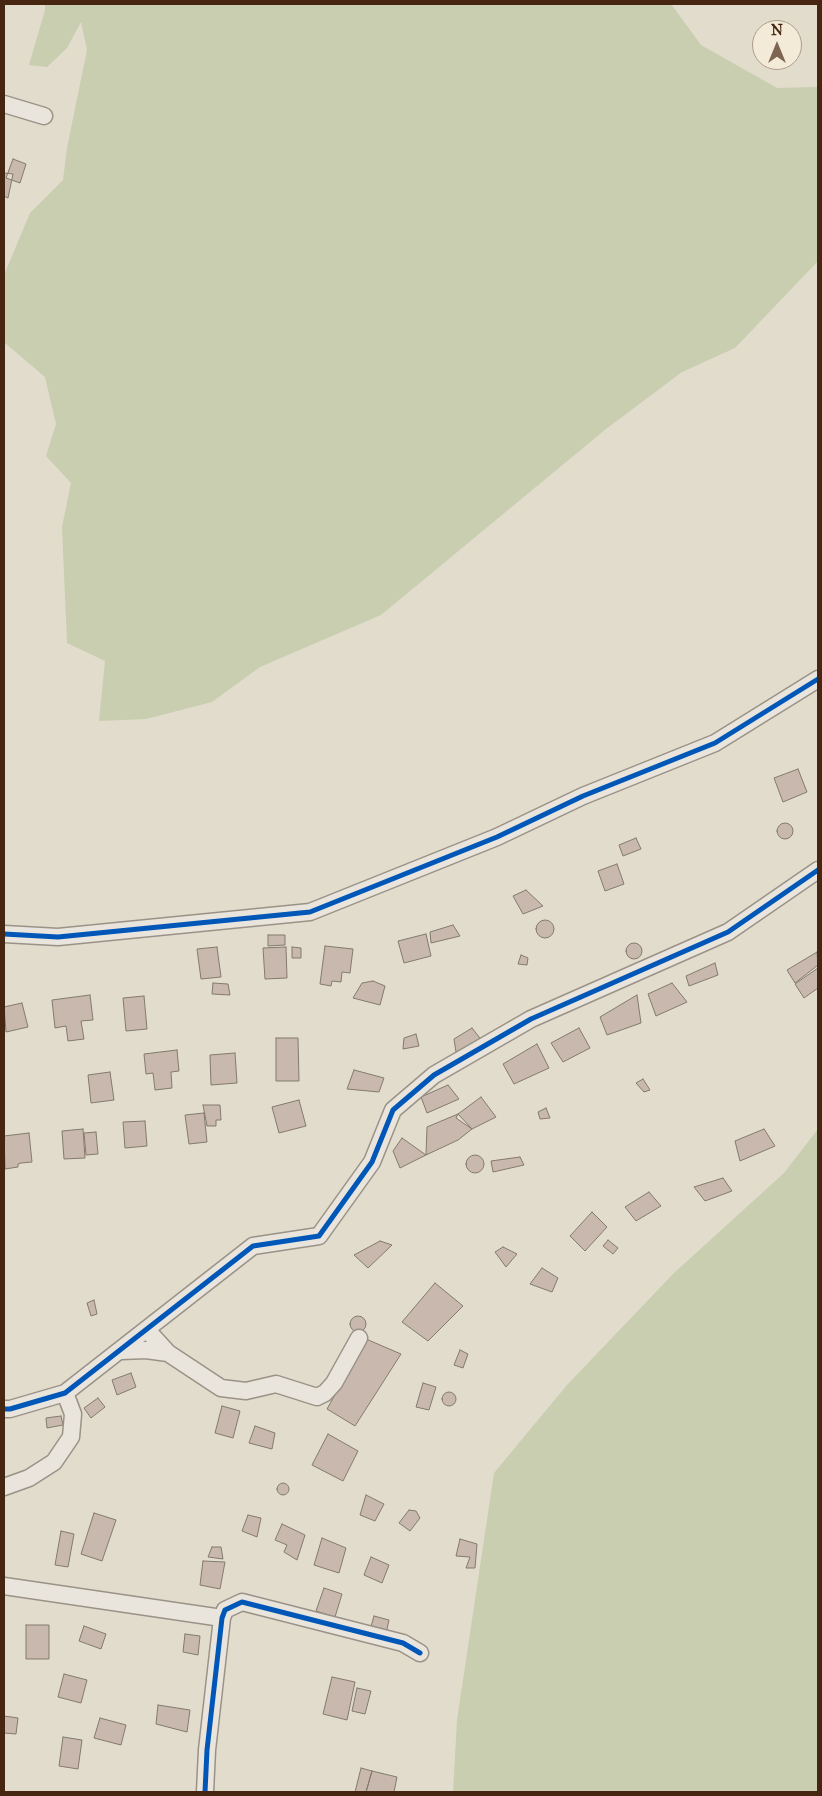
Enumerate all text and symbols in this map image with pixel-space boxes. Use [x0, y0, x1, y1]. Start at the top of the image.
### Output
north arrow [752, 20, 802, 70]
text: N [771, 22, 783, 39]

